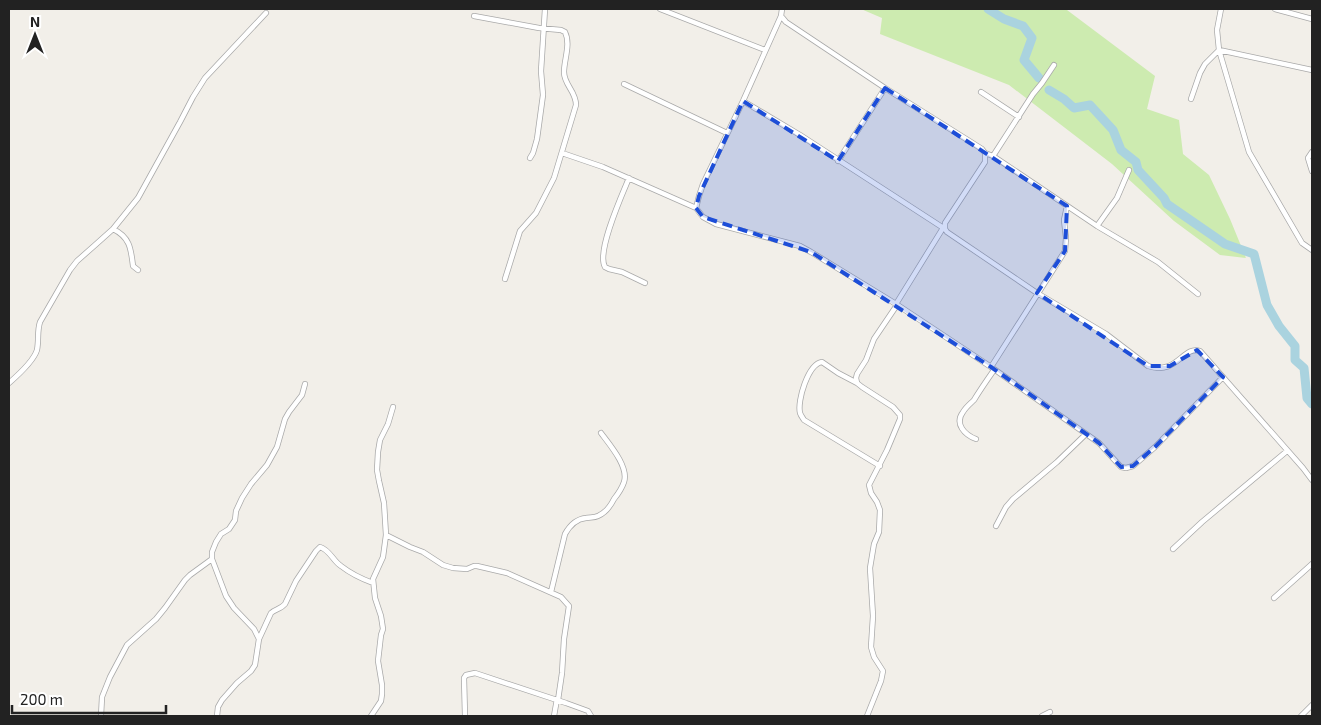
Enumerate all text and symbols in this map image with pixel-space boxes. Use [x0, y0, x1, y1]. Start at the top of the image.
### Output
north arrow [10, 10, 60, 60]
text: N [30, 13, 40, 30]
scale bar [12, 682, 166, 714]
text: 200 m [20, 690, 63, 708]

